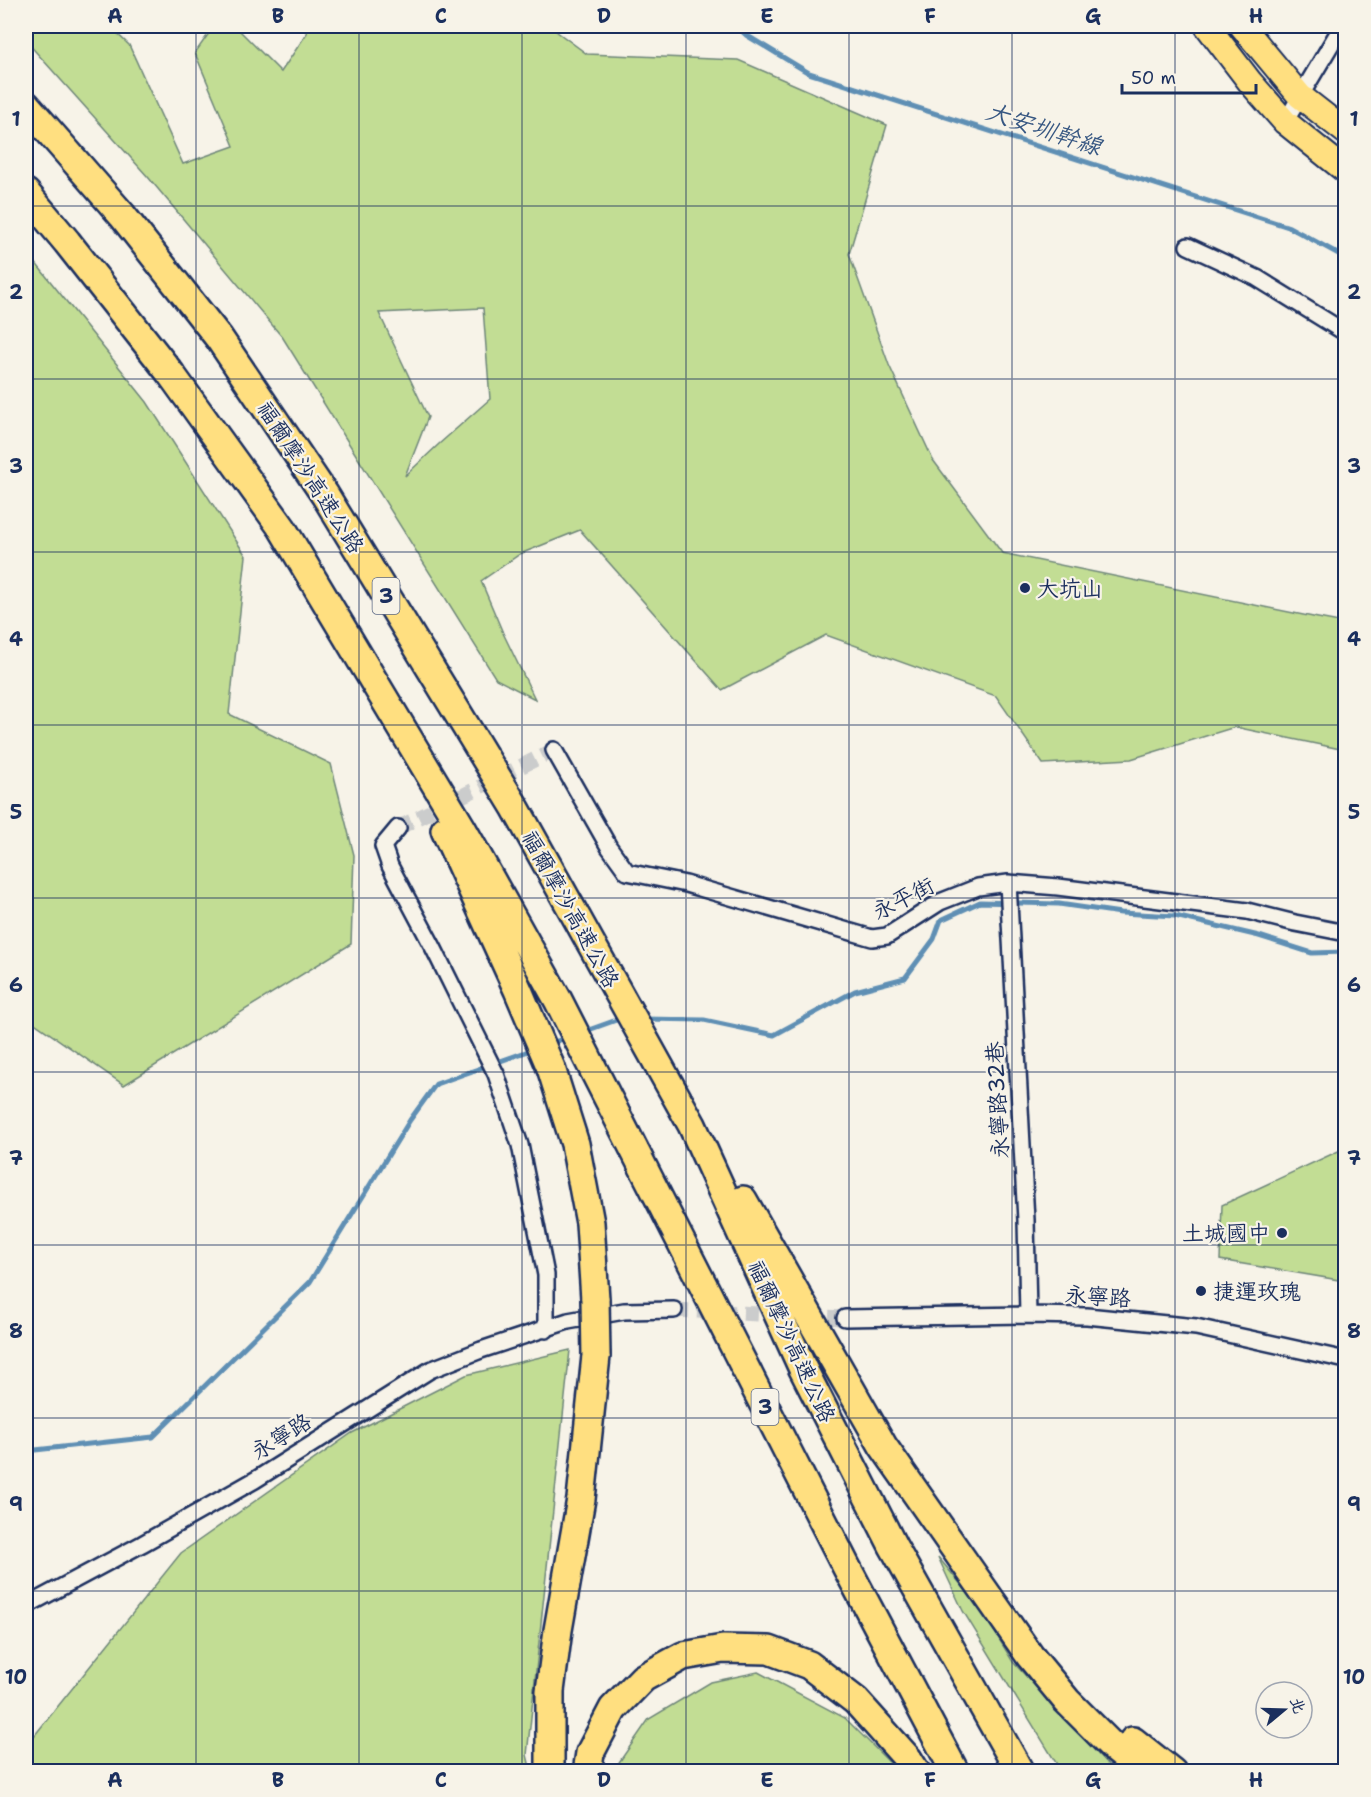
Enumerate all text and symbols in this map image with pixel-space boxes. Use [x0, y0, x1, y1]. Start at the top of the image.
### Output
text: A [107, 3, 123, 29]
text: B [272, 3, 284, 29]
text: C [435, 3, 447, 29]
text: D [597, 3, 611, 29]
text: E [760, 3, 774, 29]
text: F [924, 3, 936, 29]
text: G [1085, 3, 1101, 29]
text: H [1249, 3, 1263, 29]
scale bar [1122, 57, 1256, 95]
text: 50 m [1131, 66, 1176, 90]
water label: 大安圳幹線 [982, 95, 1108, 163]
text: 1 [11, 106, 21, 132]
text: 1 [1349, 106, 1359, 132]
text: 2 [9, 279, 23, 305]
text: 2 [1347, 279, 1361, 305]
street label: 福爾摩沙高速公路 [250, 396, 371, 559]
text: 3 [9, 453, 23, 479]
text: 3 [1347, 453, 1361, 479]
place label: 大坑山 [1037, 574, 1103, 603]
road number: 3 [372, 578, 400, 614]
marker: 大坑山 [1018, 581, 1032, 595]
text: 4 [9, 626, 23, 652]
text: 4 [1347, 626, 1361, 652]
text: 5 [10, 799, 22, 825]
text: 5 [1348, 799, 1360, 825]
street label: 福爾摩沙高速公路 [515, 825, 626, 993]
street label: 永平街 [867, 871, 939, 926]
text: 6 [9, 972, 23, 998]
text: 6 [1347, 972, 1361, 998]
street label: 永寧路32巷 [980, 1041, 1015, 1159]
text: 7 [9, 1145, 23, 1171]
text: 7 [1347, 1145, 1361, 1171]
place label: 土城國中 [1182, 1219, 1270, 1248]
marker: 土城國中 [1275, 1226, 1289, 1240]
street label: 福爾摩沙高速公路 [741, 1255, 842, 1427]
place label: 捷運玫瑰 [1213, 1277, 1301, 1306]
street label: 永寧路 [1064, 1280, 1132, 1313]
marker: 捷運玫瑰 [1194, 1284, 1208, 1298]
text: 8 [9, 1318, 23, 1344]
text: 8 [1347, 1318, 1361, 1344]
road number: 3 [752, 1389, 778, 1425]
street label: 永寧路 [246, 1407, 317, 1466]
text: 9 [9, 1491, 23, 1517]
text: 9 [1347, 1491, 1361, 1517]
text: 10 [5, 1664, 27, 1690]
text: 10 [1343, 1664, 1365, 1690]
north arrow [1254, 1680, 1314, 1740]
text: 北 [1285, 1694, 1310, 1716]
text: A [107, 1767, 123, 1793]
text: B [272, 1767, 284, 1793]
text: C [435, 1767, 447, 1793]
text: D [597, 1767, 611, 1793]
text: E [760, 1767, 774, 1793]
text: F [924, 1767, 936, 1793]
text: G [1085, 1767, 1101, 1793]
text: H [1249, 1767, 1263, 1793]

